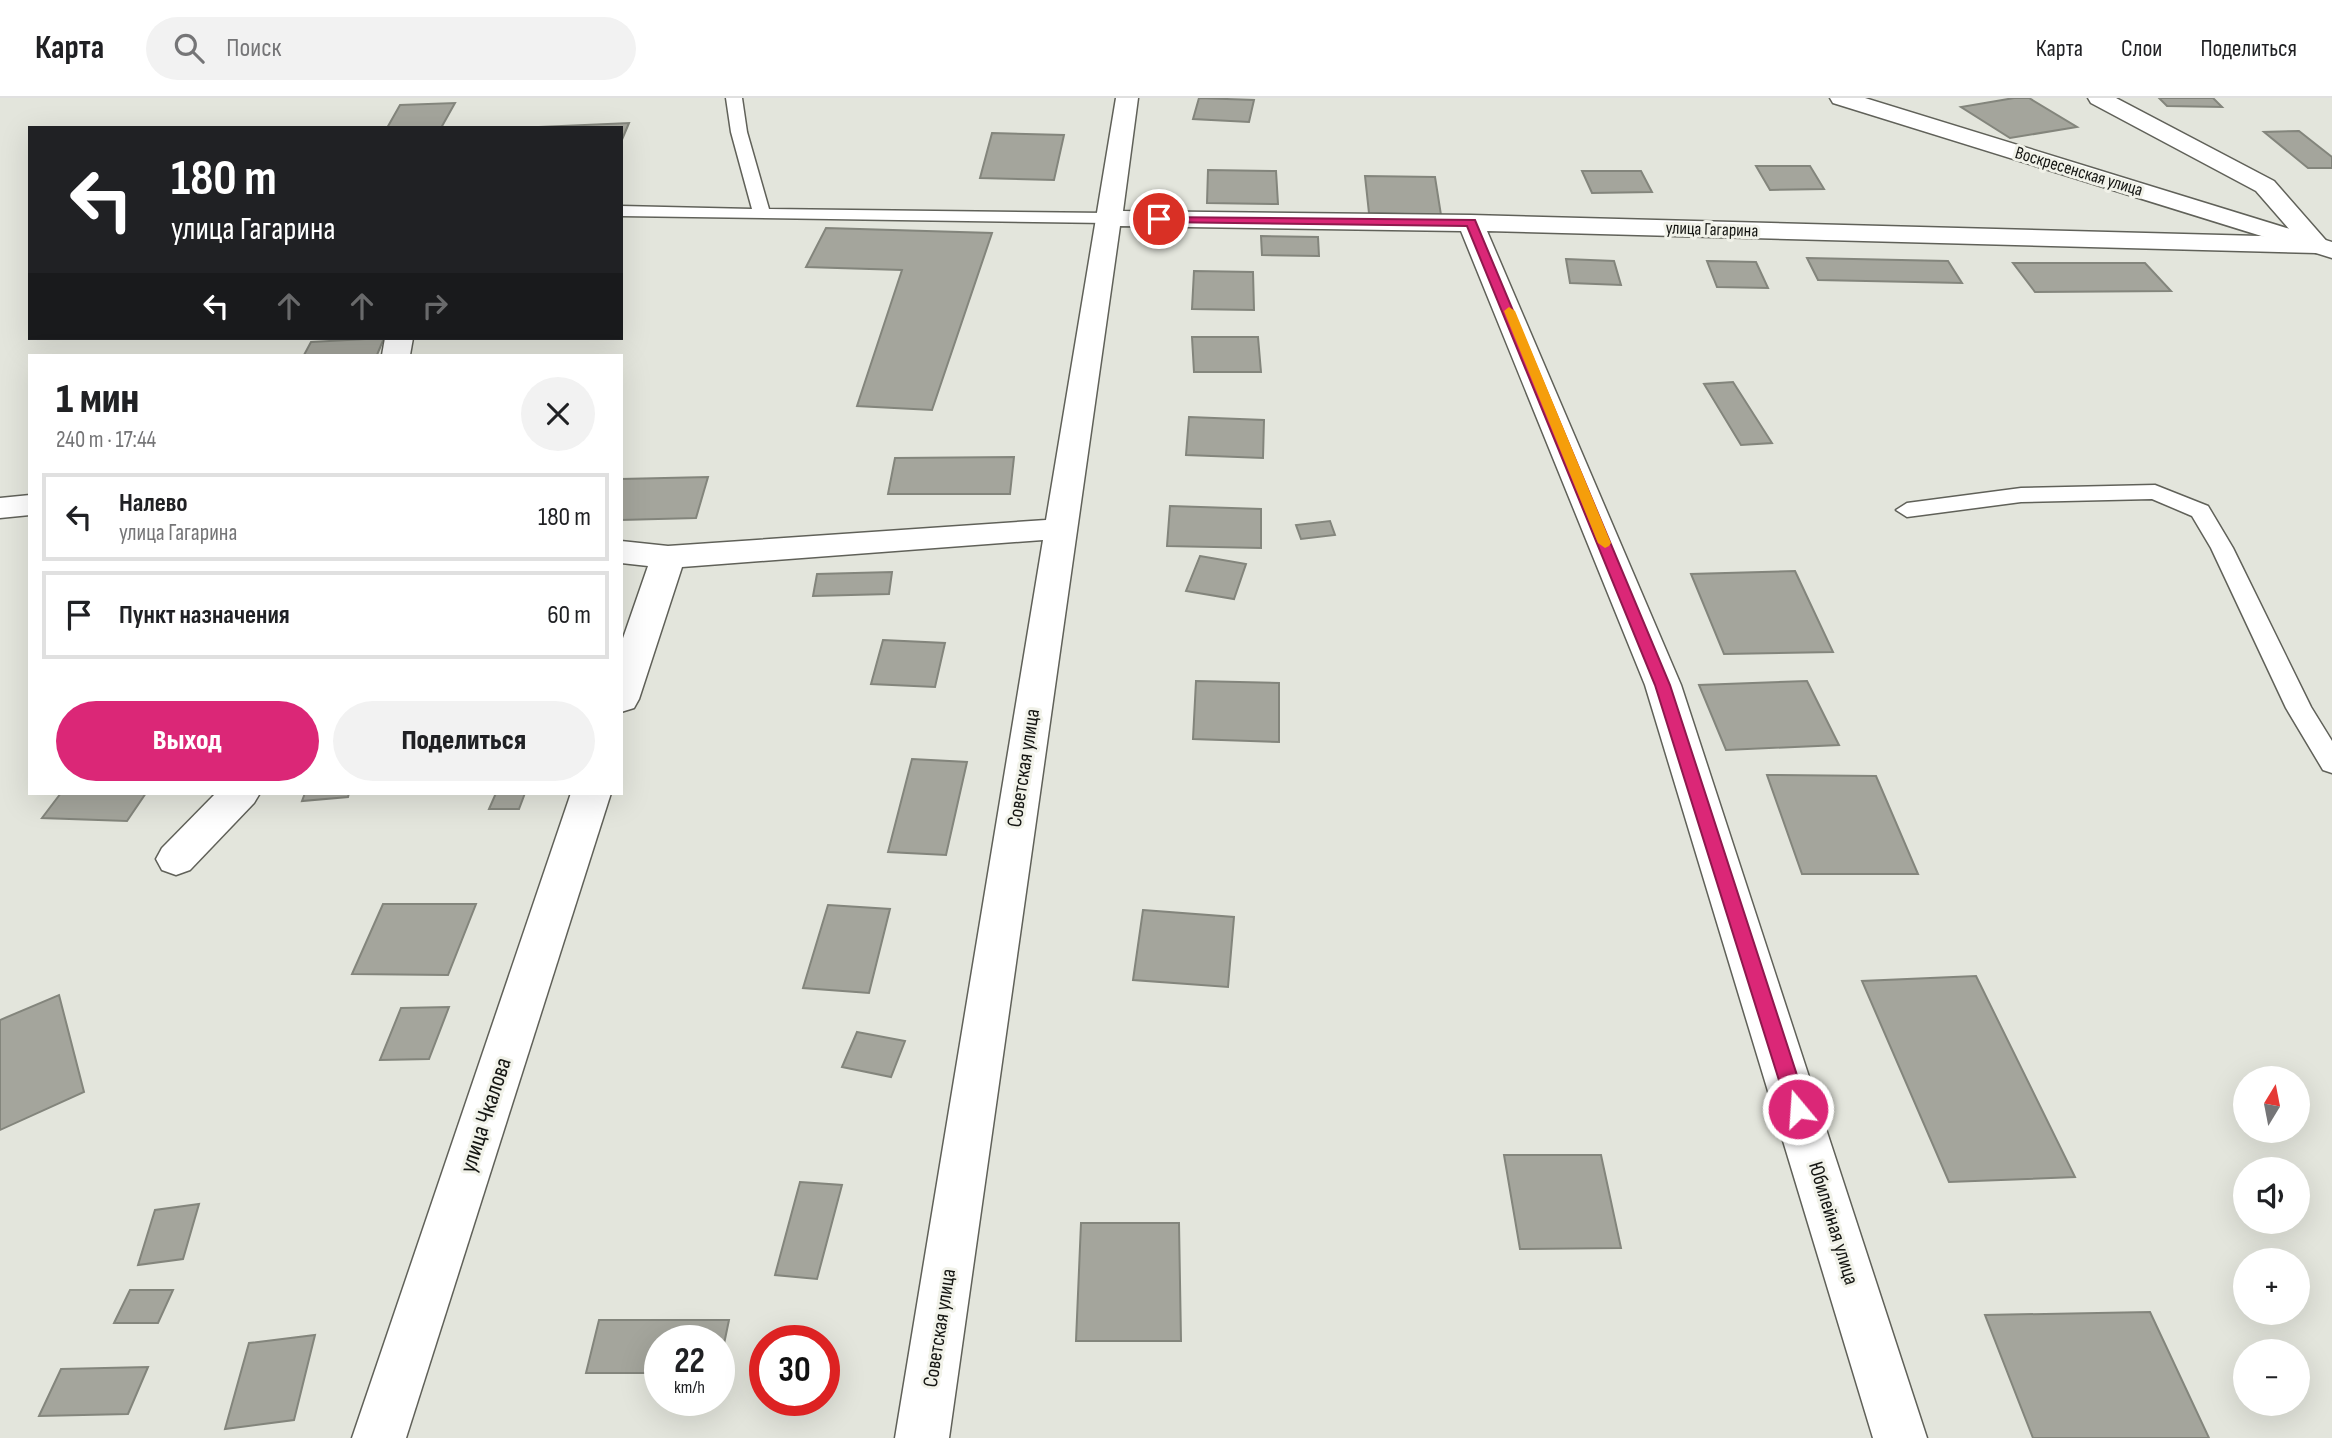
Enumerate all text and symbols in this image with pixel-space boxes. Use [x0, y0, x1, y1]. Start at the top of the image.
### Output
search box [146, 17, 636, 80]
text: Карта [35, 28, 104, 68]
icon: search [170, 29, 208, 67]
text: Поиск [226, 33, 281, 64]
text: Карта [2036, 34, 2083, 63]
text: Слои [2121, 34, 2162, 63]
text: Поделиться [2200, 34, 2297, 63]
street label: Воскресенская улица [2013, 142, 2145, 201]
text: 180 m [171, 150, 277, 209]
icon: left [56, 154, 147, 245]
pin [1129, 189, 1189, 249]
icon: arrive [1140, 200, 1178, 238]
text: улица Гагарина [171, 210, 336, 249]
street label: улица Гагарина [1665, 217, 1759, 242]
icon: left [197, 287, 235, 325]
icon: ahead [270, 287, 308, 325]
icon: ahead [343, 287, 381, 325]
icon: right [416, 287, 454, 325]
text: 1 мин [56, 374, 139, 425]
button: close [521, 377, 595, 451]
text: 240 m · 17:44 [56, 426, 156, 454]
text: Налево [119, 488, 188, 519]
icon: left [60, 498, 98, 536]
text: 180 m [538, 502, 591, 533]
text: улица Гагарина [119, 519, 237, 547]
icon: arrive [60, 596, 98, 634]
text: Пункт назначения [119, 600, 290, 631]
text: 60 m [547, 600, 591, 631]
button: Выход [56, 701, 319, 781]
button: Поделиться [333, 701, 595, 781]
street label: Советская улица [1002, 707, 1045, 829]
street label: улица Чкалова [453, 1054, 518, 1176]
north arrow [2233, 1066, 2310, 1143]
map controls [2233, 1066, 2310, 1416]
position arrow [1761, 1072, 1835, 1146]
button: sound [2233, 1157, 2310, 1234]
street label: Юбилейная улица [1803, 1159, 1864, 1288]
button: + [2233, 1248, 2310, 1325]
street label: Советская улица [918, 1267, 961, 1389]
speed limit sign: 30 [749, 1325, 840, 1416]
button: − [2233, 1339, 2310, 1416]
text: 22 [674, 1340, 705, 1383]
text: km/h [674, 1377, 705, 1398]

